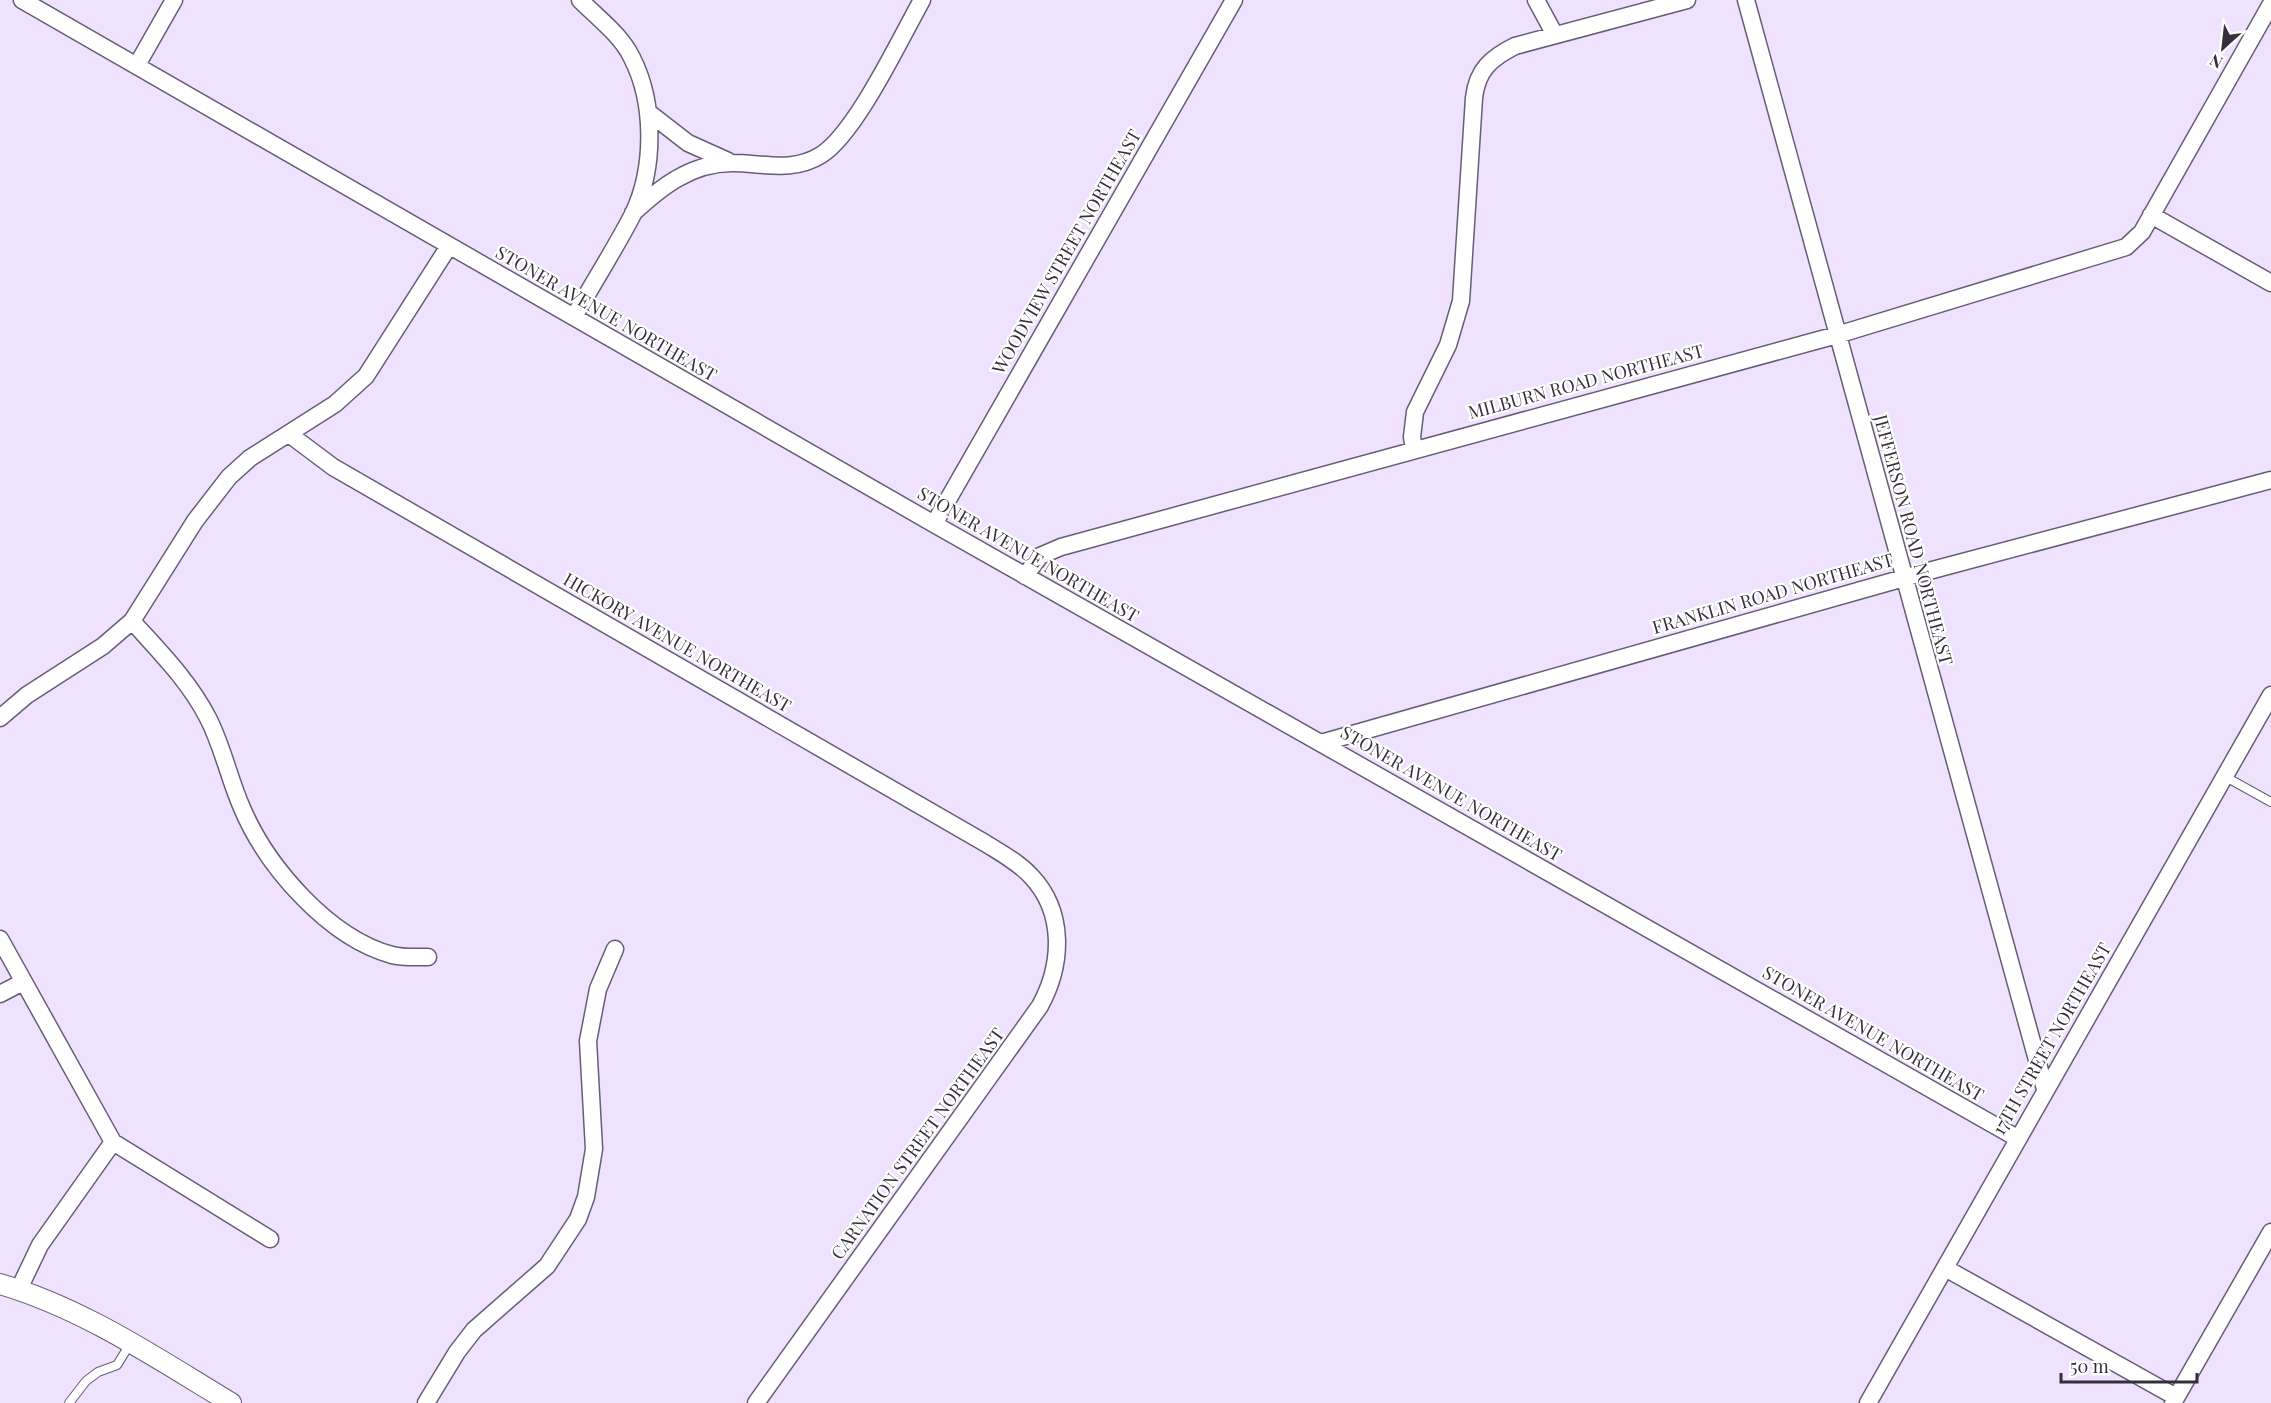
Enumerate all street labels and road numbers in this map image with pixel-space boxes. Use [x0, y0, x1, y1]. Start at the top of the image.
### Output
street label: WOODVIEW STREET NORTHEAST [986, 125, 1146, 379]
street label: STONER AVENUE NORTHEAST [492, 240, 721, 386]
street label: MILBURN ROAD NORTHEAST [1465, 338, 1706, 424]
street label: JEFFERSON ROAD NORTHEAST [1869, 411, 1959, 668]
street label: STONER AVENUE NORTHEAST [914, 481, 1143, 627]
street label: FRANKLIN ROAD NORTHEAST [1649, 547, 1896, 639]
street label: HICKORY AVENUE NORTHEAST [559, 567, 796, 717]
street label: STONER AVENUE NORTHEAST [1337, 720, 1566, 866]
street label: 17TH STREET NORTHEAST [1986, 938, 2116, 1139]
street label: STONER AVENUE NORTHEAST [1759, 960, 1988, 1106]
street label: CARNATION STREET NORTHEAST [825, 1023, 1009, 1264]

